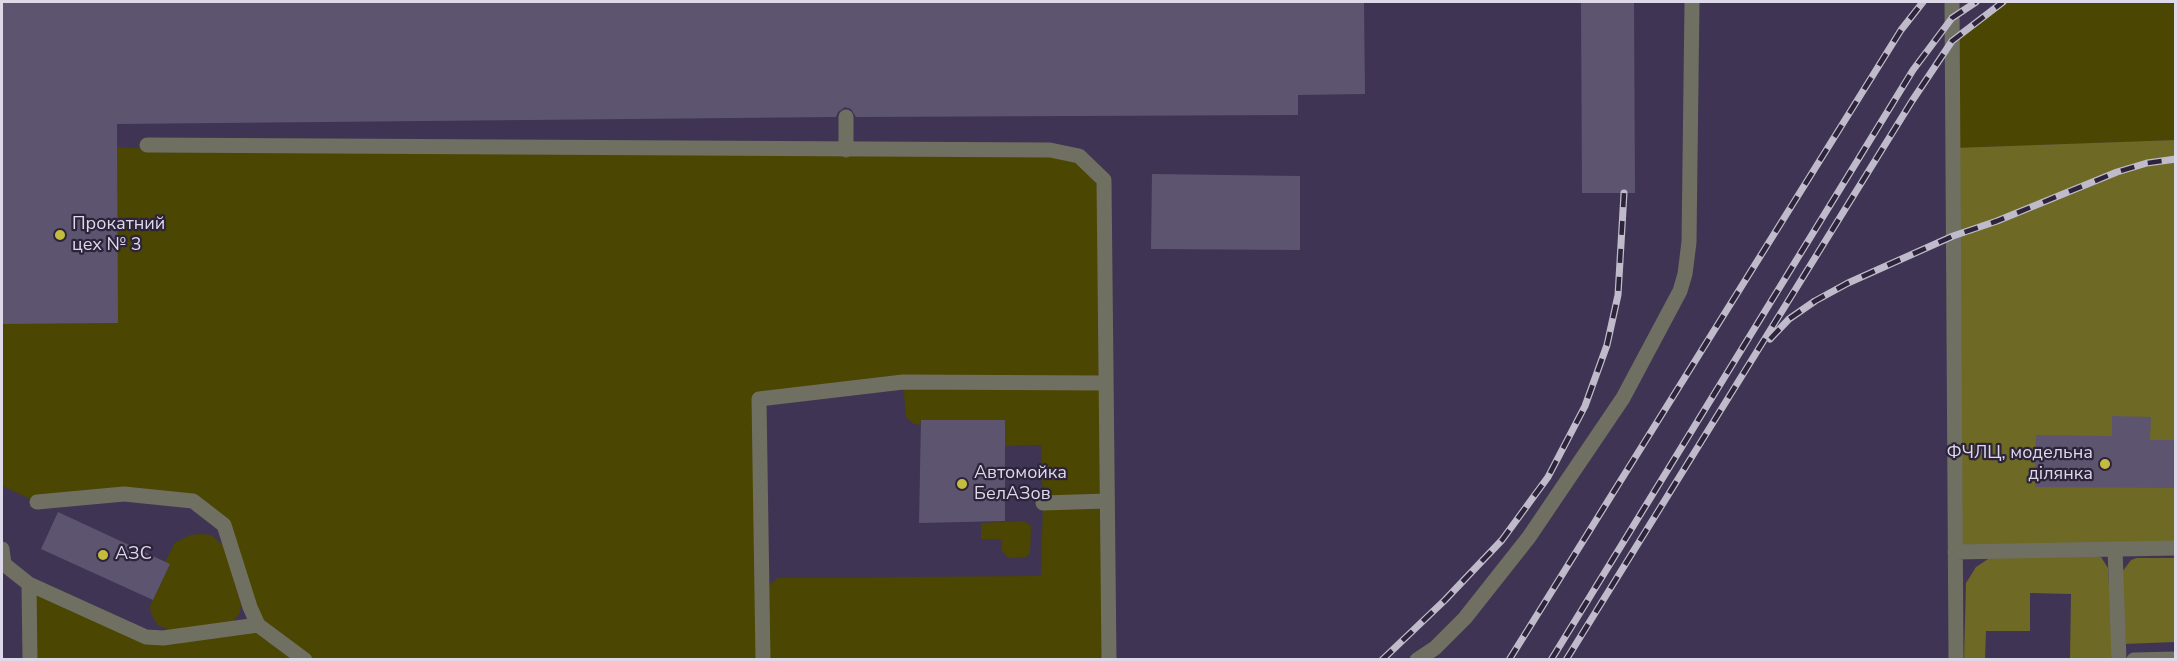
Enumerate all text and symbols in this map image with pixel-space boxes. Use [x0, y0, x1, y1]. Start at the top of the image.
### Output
place label: Прокатний цех № 3 [72, 214, 165, 256]
marker: Прокатний цех № 3 [53, 228, 67, 242]
place label: ФЧЛЦ, модельна ділянка [1947, 443, 2093, 486]
marker: ФЧЛЦ, модельна ділянка [2098, 457, 2112, 471]
place label: Автомойка БелАЗов [974, 463, 1067, 506]
marker: Автомойка БелАЗов [955, 477, 969, 491]
place label: АЗС [115, 544, 152, 566]
marker: АЗС [96, 548, 110, 562]

